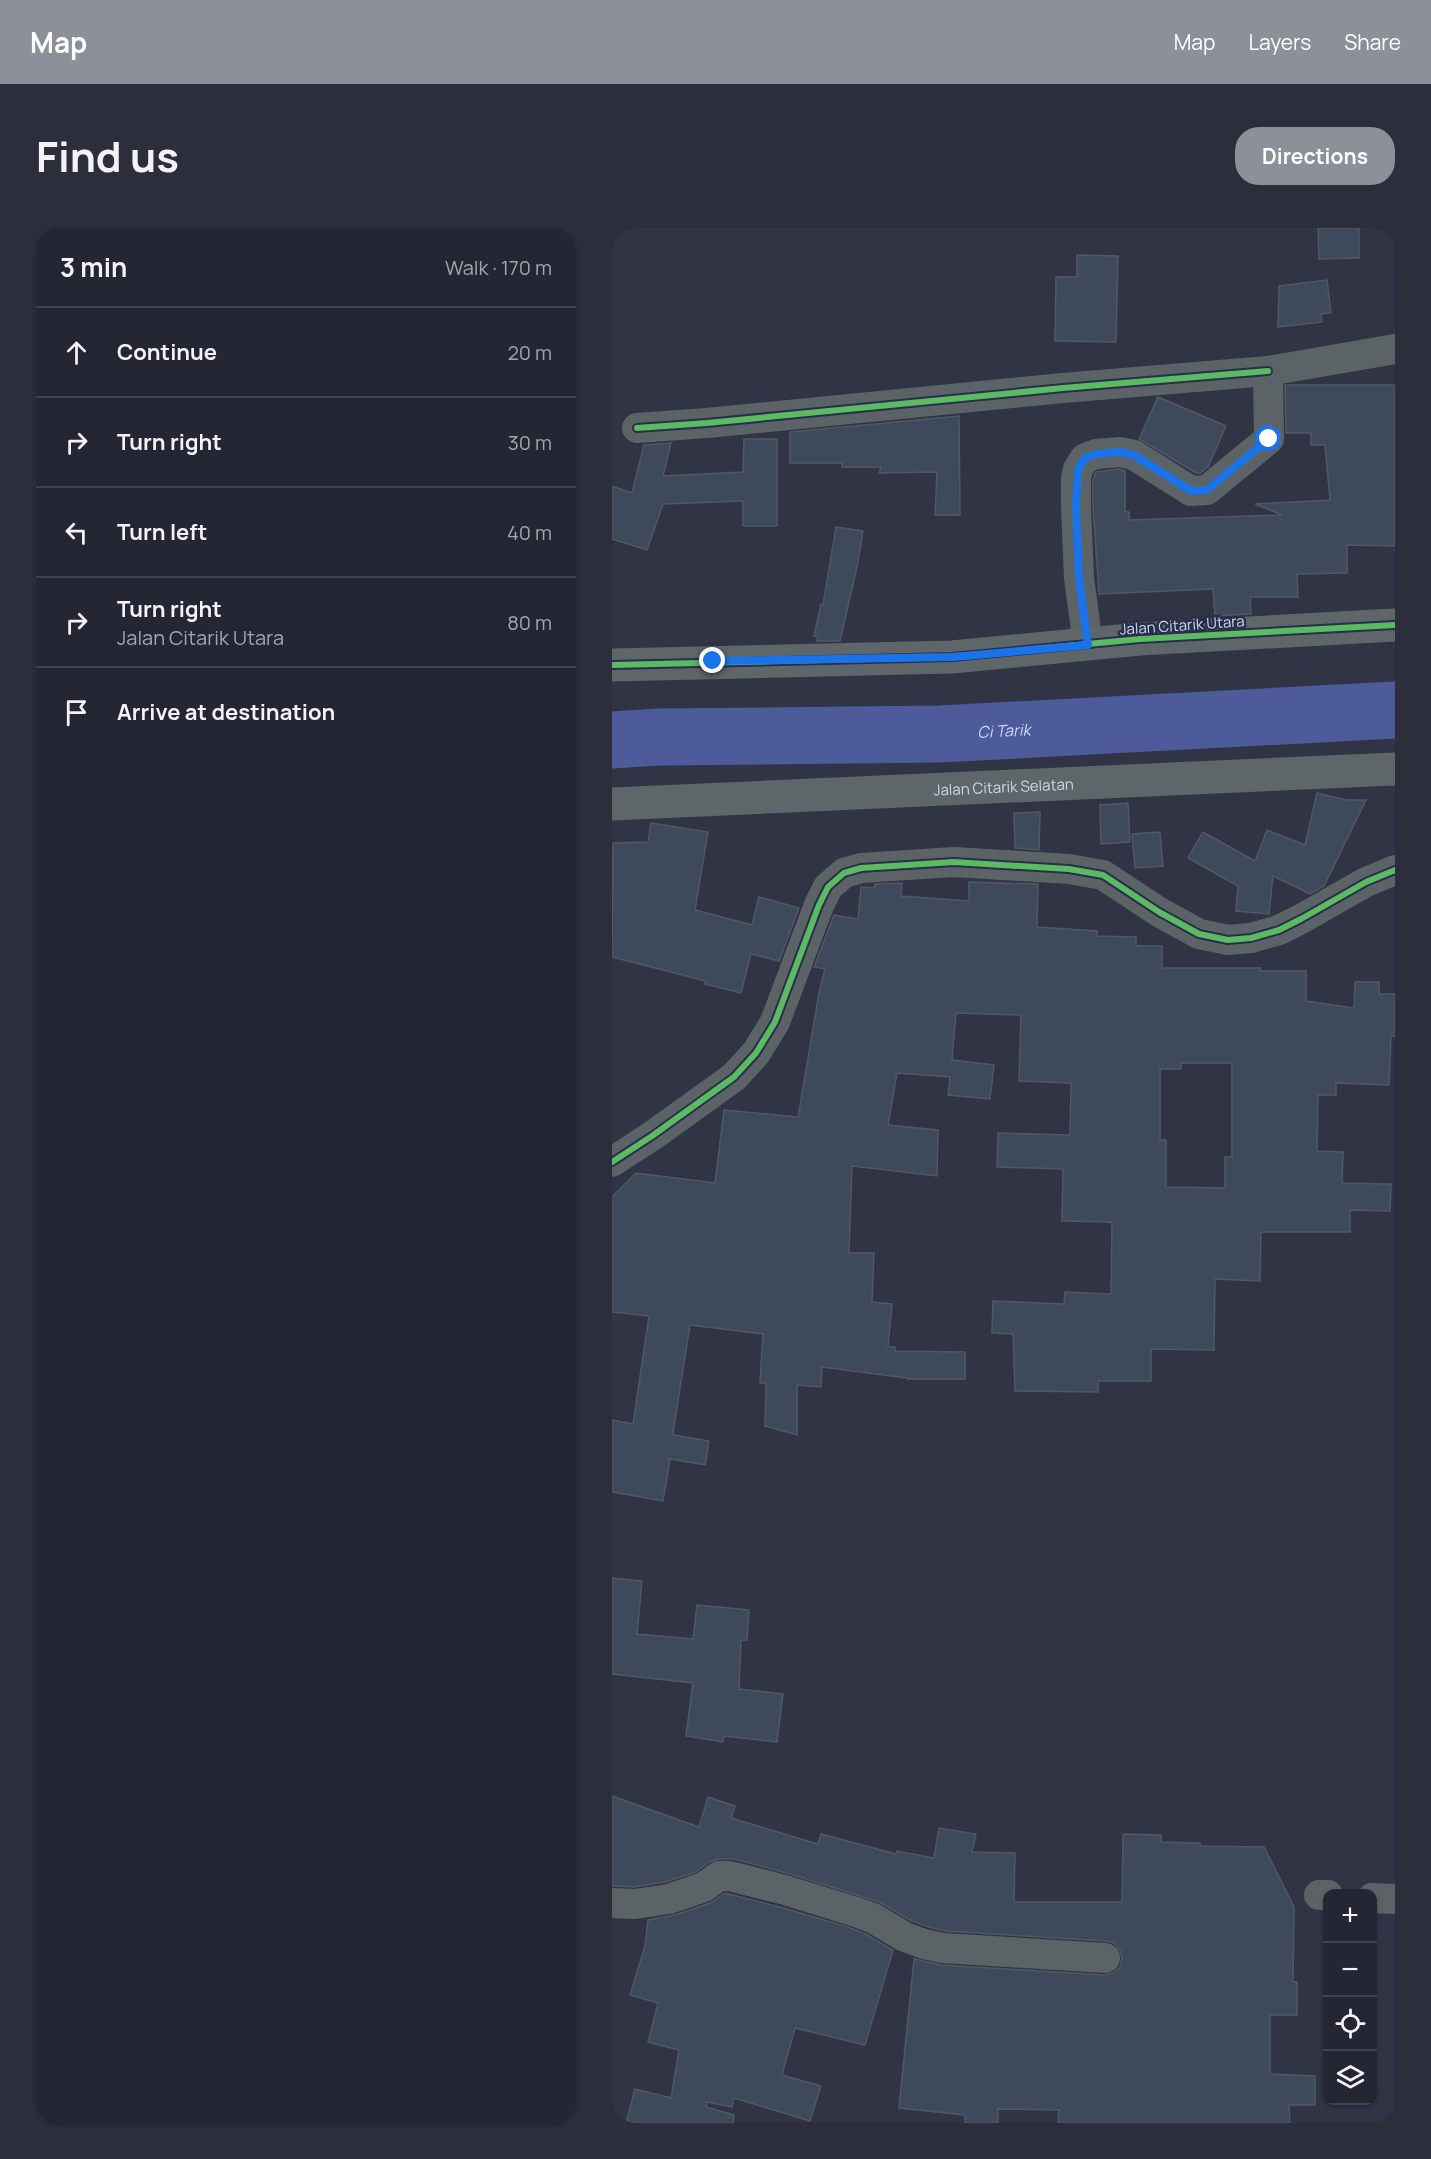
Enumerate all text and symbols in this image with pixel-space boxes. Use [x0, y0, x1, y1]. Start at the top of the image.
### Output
text: Map [30, 23, 87, 61]
text: Map [1174, 28, 1215, 56]
text: Layers [1248, 28, 1311, 56]
text: Share [1344, 28, 1401, 56]
text: Find us [36, 127, 179, 185]
button: Directions [1235, 127, 1395, 185]
text: 3 min [60, 249, 127, 285]
text: Walk · 170 m [445, 254, 552, 281]
icon: ahead [60, 336, 93, 369]
text: Continue [117, 337, 217, 367]
text: 20 m [507, 339, 552, 366]
route start [1255, 425, 1281, 451]
icon: right [60, 426, 93, 459]
text: Turn right [117, 427, 222, 457]
text: 30 m [508, 429, 552, 456]
icon: left [60, 516, 93, 549]
text: Turn left [117, 517, 207, 547]
text: 40 m [507, 519, 552, 546]
text: Turn right [117, 594, 222, 624]
icon: right [60, 606, 93, 639]
text: 80 m [507, 609, 552, 636]
street label: Jalan Citarik Utara [1119, 610, 1245, 640]
text: Jalan Citarik Utara [117, 624, 284, 651]
route end [699, 647, 725, 673]
icon: arrive [60, 696, 93, 729]
text: Arrive at destination [117, 697, 335, 727]
water label: Ci Tarik [977, 718, 1033, 743]
street label: Jalan Citarik Selatan [933, 773, 1074, 800]
map controls [1323, 1889, 1377, 2105]
button: + [1323, 1889, 1377, 1943]
button: − [1323, 1943, 1377, 1997]
button: locate [1323, 1997, 1377, 2051]
button: layers [1323, 2051, 1377, 2105]

